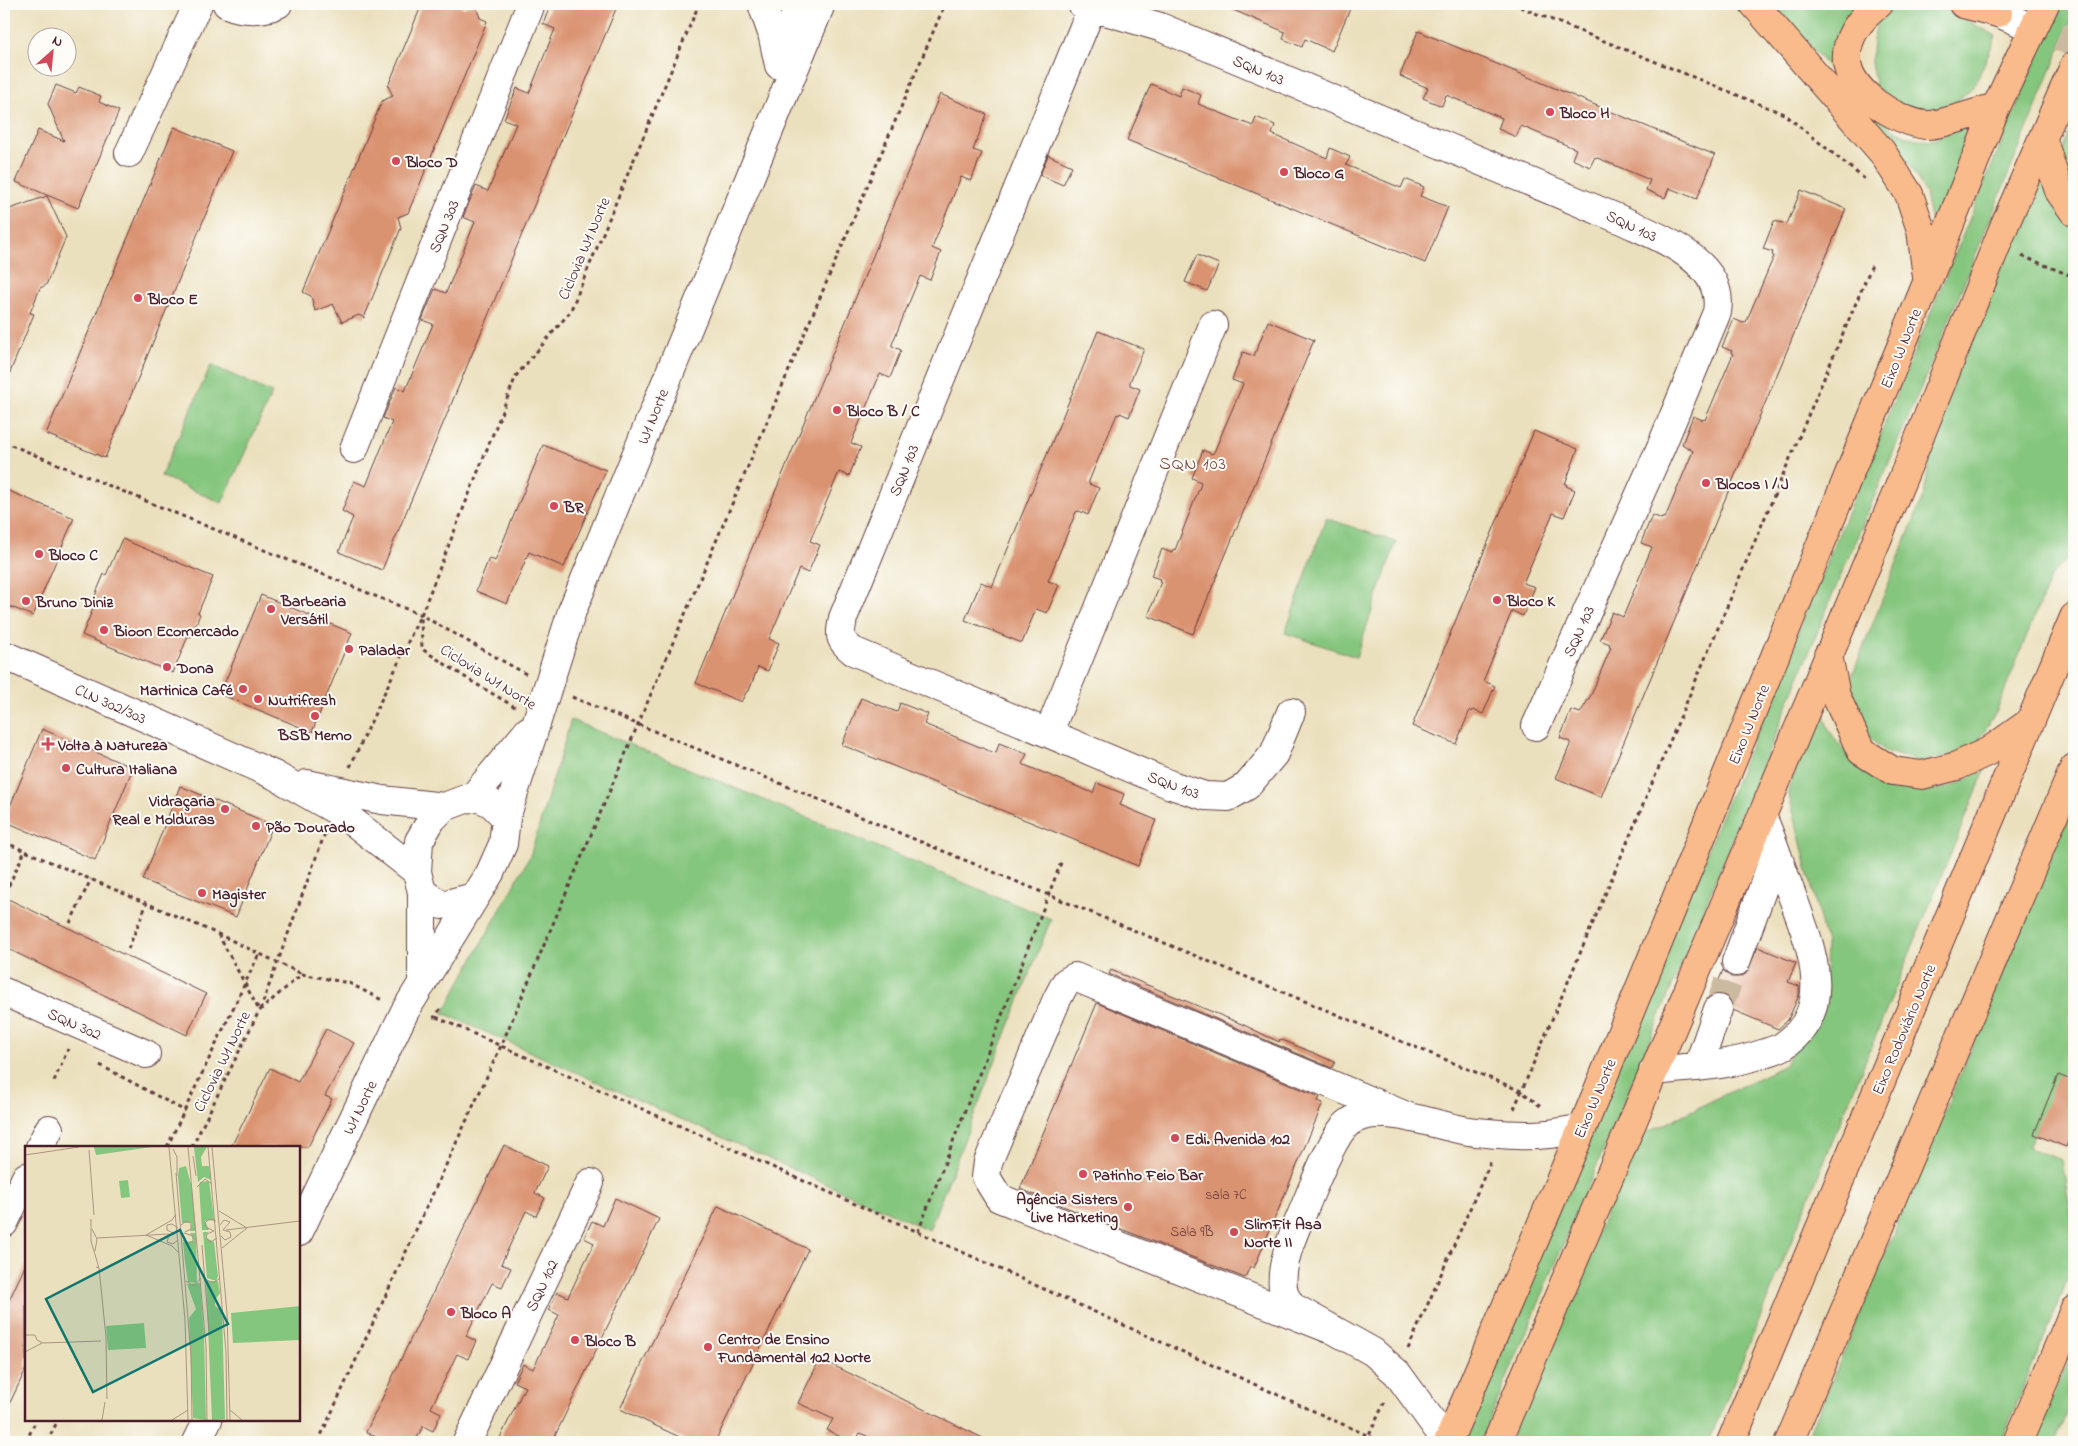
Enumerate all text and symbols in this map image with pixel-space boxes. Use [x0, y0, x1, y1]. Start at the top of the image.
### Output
north arrow [28, 28, 78, 78]
text: N [48, 30, 66, 53]
street label: SQN 103 [1229, 49, 1288, 92]
place label: Bloco H [1559, 102, 1610, 126]
marker: Bloco H [1544, 106, 1556, 118]
place label: Bloco D [405, 151, 458, 175]
marker: Bloco D [390, 155, 402, 167]
place label: Bloco G [1293, 162, 1344, 186]
marker: Bloco G [1278, 166, 1290, 178]
street label: Ciclovia W1 Norte [552, 193, 618, 304]
street label: SQN 303 [423, 197, 466, 257]
street label: SQN 103 [1602, 205, 1661, 249]
place label: Bloco E [147, 288, 198, 312]
marker: Bloco E [132, 292, 144, 304]
street label: Eixo W Norte [1875, 304, 1929, 392]
street label: W1 Norte [632, 385, 676, 448]
place label: Bloco B / C [846, 400, 920, 424]
marker: Bloco B / C [831, 404, 843, 416]
street label: SQN 103 [884, 441, 926, 500]
district label: SQN 103 [1159, 452, 1227, 478]
place label: Blocos I / J [1715, 473, 1789, 497]
marker: Blocos I / J [1700, 477, 1712, 489]
place label: BR [563, 496, 585, 520]
marker: BR [548, 500, 560, 512]
place label: Bloco C [48, 544, 98, 568]
marker: Bloco C [33, 548, 45, 560]
place label: Barbearia Versátil [280, 590, 346, 632]
place label: Bloco K [1506, 590, 1556, 614]
place label: Bruno Diniz [35, 591, 114, 615]
marker: Bloco K [1491, 594, 1503, 606]
marker: Bruno Diniz [20, 595, 32, 607]
street label: SQN 103 [1558, 602, 1602, 661]
marker: Barbearia Versátil [265, 603, 277, 615]
place label: Bioon Ecomercado [113, 620, 239, 644]
marker: Bioon Ecomercado [98, 624, 110, 636]
street label: Ciclovia W1 Norte [435, 638, 541, 717]
place label: Paladar [359, 639, 411, 663]
marker: Paladar [343, 643, 355, 655]
place label: Dona [176, 657, 214, 681]
marker: Dona [161, 661, 173, 673]
street label: CLN 302/303 [71, 678, 150, 731]
place label: Martinica Café [140, 679, 234, 703]
street label: Eixo W Norte [1723, 680, 1777, 768]
marker: Martinica Café [237, 683, 249, 695]
place label: Nutrifresh [268, 689, 336, 713]
marker: Nutrifresh [252, 693, 264, 705]
marker: BSB Memo [309, 710, 321, 722]
place label: BSB Memo [277, 724, 352, 748]
place label: Volta à Natureza [57, 734, 168, 758]
marker: Volta à Natureza [42, 738, 54, 750]
place label: Cultura Italiana [76, 758, 178, 782]
marker: Cultura Italiana [60, 762, 72, 774]
street label: SQN 103 [1144, 765, 1203, 806]
place label: Vidraçaria Real e Molduras [111, 790, 215, 832]
marker: Vidraçaria Real e Molduras [219, 803, 231, 815]
place label: Pão Dourado [266, 816, 355, 840]
marker: Pão Dourado [250, 820, 262, 832]
place label: Magister [212, 883, 267, 908]
marker: Magister [196, 887, 208, 899]
street label: Eixo Rodoviário Norte [1866, 960, 1944, 1099]
street label: SQN 302 [43, 1002, 105, 1047]
street label: Ciclovia W1 Norte [188, 1007, 258, 1116]
street label: Eixo W Norte [1568, 1054, 1624, 1142]
street label: W1 Norte [337, 1076, 385, 1139]
place label: Edi. Avenida 102 [1185, 1128, 1290, 1152]
marker: Edi. Avenida 102 [1169, 1132, 1181, 1144]
inset map [25, 1146, 300, 1421]
place label: Patinho Feio Bar [1093, 1164, 1204, 1188]
marker: Patinho Feio Bar [1077, 1168, 1089, 1180]
house number: sala 7C [1205, 1185, 1247, 1206]
place label: Agência Sisters Live Marketing [1016, 1188, 1118, 1231]
marker: Agência Sisters Live Marketing [1122, 1201, 1134, 1213]
place label: SlimFit Asa Norte II [1244, 1213, 1322, 1255]
house number: Sala 9B [1170, 1222, 1214, 1243]
marker: SlimFit Asa Norte II [1228, 1226, 1240, 1238]
street label: SQN 102 [520, 1256, 565, 1316]
place label: Bloco A [460, 1302, 511, 1326]
marker: Bloco A [445, 1306, 457, 1318]
place label: Centro de Ensino Fundamental 102 Norte [717, 1328, 871, 1370]
place label: Bloco B [584, 1330, 636, 1354]
marker: Bloco B [569, 1334, 581, 1346]
marker: Centro de Ensino Fundamental 102 Norte [702, 1341, 714, 1353]

